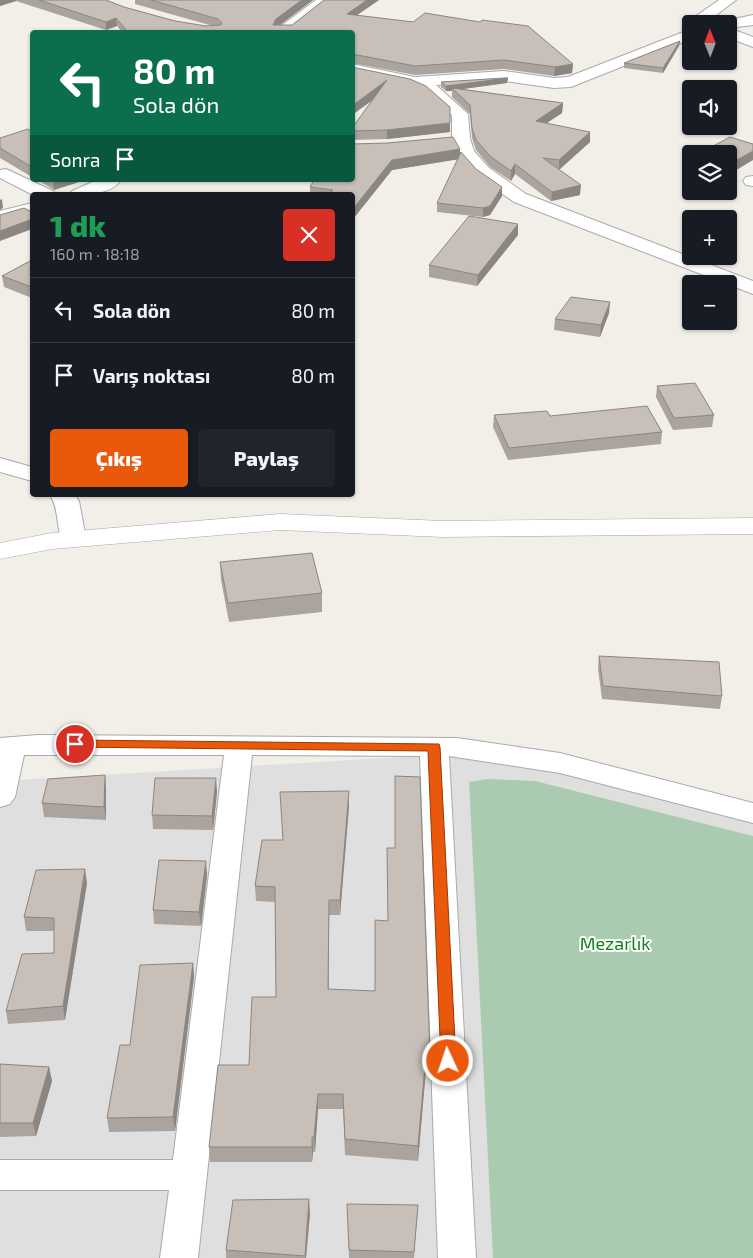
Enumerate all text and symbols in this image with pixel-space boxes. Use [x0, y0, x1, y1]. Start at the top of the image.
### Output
north arrow [682, 15, 738, 70]
map controls [682, 15, 737, 330]
text: 80 m [133, 49, 215, 91]
icon: left [50, 50, 115, 115]
button: sound [682, 80, 737, 135]
text: Sola dön [133, 91, 219, 117]
icon: arrive [111, 145, 139, 173]
button: layers [682, 145, 737, 200]
text: Sonra [50, 148, 101, 171]
text: 1 dk [50, 207, 106, 243]
button: close [283, 209, 335, 261]
button: + [682, 210, 737, 265]
text: 160 m · 18:18 [50, 244, 140, 263]
button: − [682, 275, 737, 330]
icon: left [50, 296, 78, 324]
text: Sola dön [93, 299, 170, 322]
text: 80 m [291, 299, 335, 322]
icon: arrive [50, 361, 78, 389]
text: Varış noktası [93, 364, 210, 387]
text: 80 m [291, 364, 335, 387]
button: Çıkış [50, 429, 188, 487]
button: Paylaş [198, 429, 335, 487]
pin [54, 723, 96, 765]
icon: arrive [61, 730, 89, 758]
park label: Mezarlık [580, 932, 650, 954]
position arrow [421, 1034, 473, 1086]

